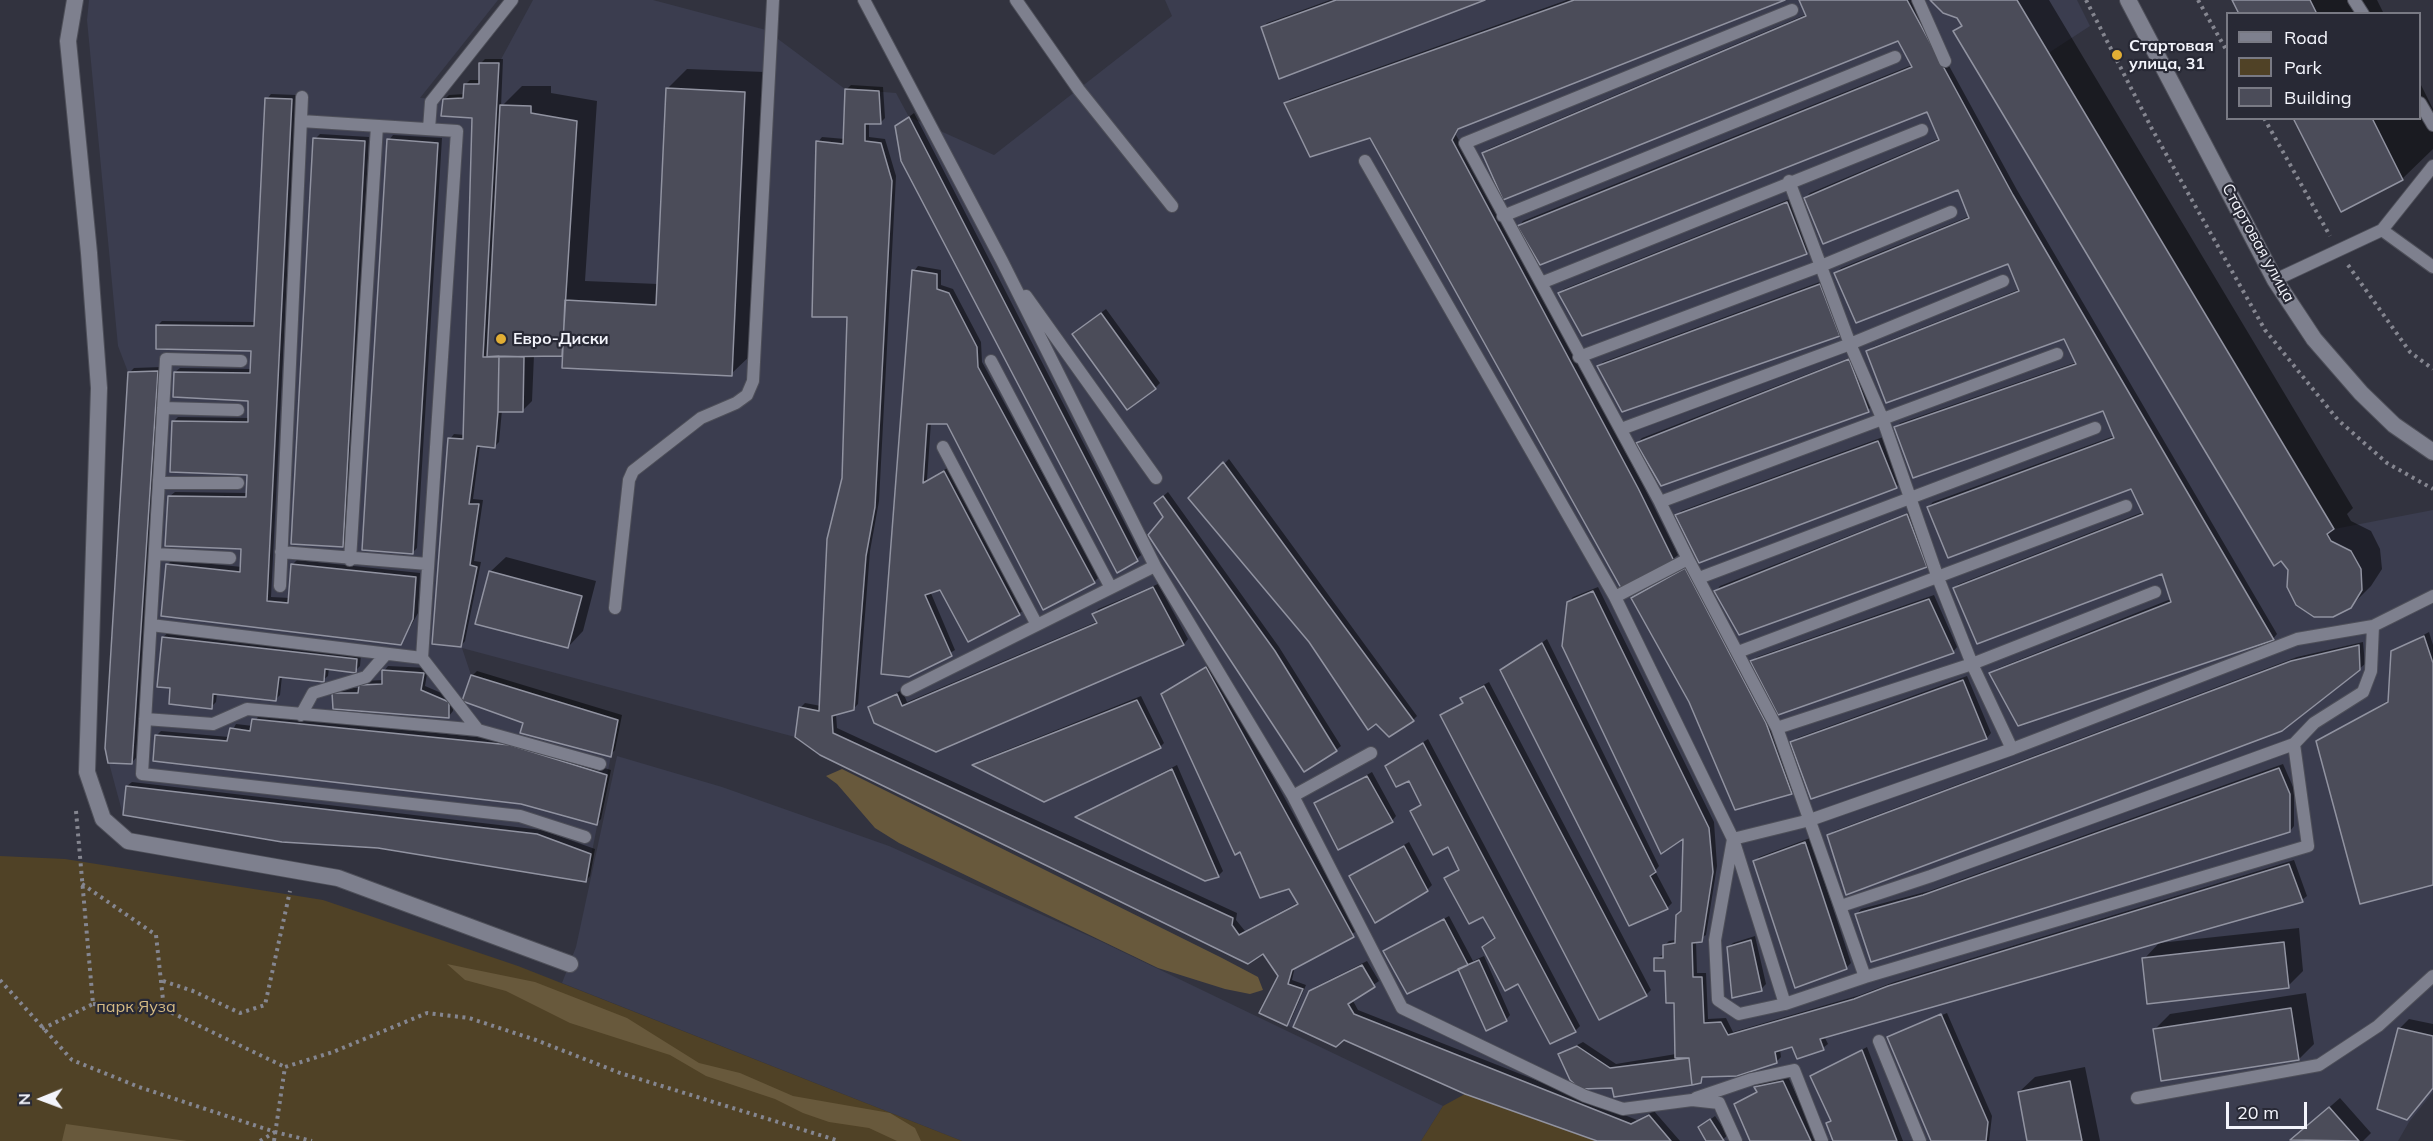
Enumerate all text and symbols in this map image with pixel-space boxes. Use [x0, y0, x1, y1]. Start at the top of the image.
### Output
legend [2226, 12, 2421, 120]
text: Road [2284, 26, 2328, 49]
place label: Стартовая улица, 31 [2129, 36, 2214, 74]
marker: Стартовая улица, 31 [2110, 48, 2124, 62]
text: Park [2284, 56, 2322, 79]
text: Building [2284, 86, 2352, 109]
street label: Стартовая улица [2217, 180, 2299, 306]
place label: Евро-Диски [513, 329, 609, 349]
marker: Евро-Диски [494, 332, 508, 346]
park label: парк Яуза [96, 997, 176, 1017]
north arrow [12, 1069, 72, 1129]
scale bar [2229, 1090, 2310, 1128]
text: N [14, 1093, 34, 1106]
text: 20 m [2237, 1101, 2279, 1124]

